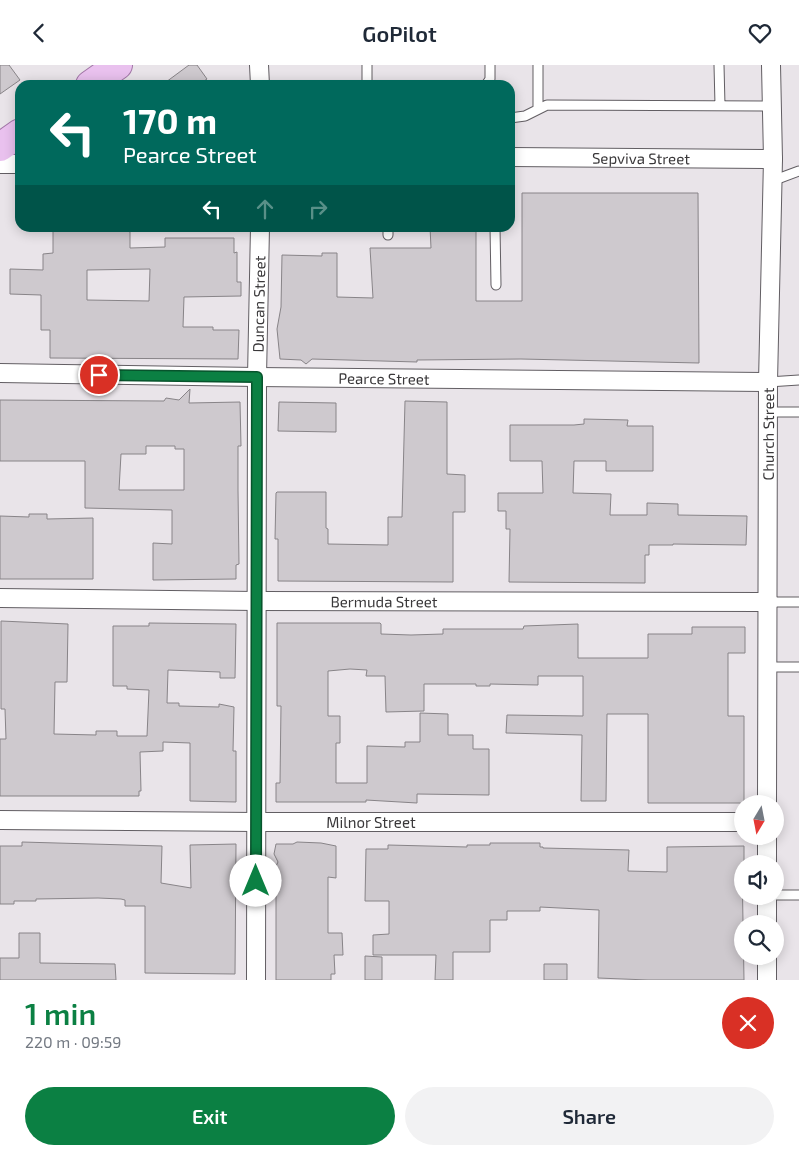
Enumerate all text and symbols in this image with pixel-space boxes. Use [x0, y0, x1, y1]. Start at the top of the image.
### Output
icon: back [25, 19, 53, 47]
icon: heart [746, 19, 774, 47]
text: GoPilot [362, 20, 437, 46]
text: 170 m [123, 99, 217, 141]
icon: left [40, 100, 105, 165]
text: Pearce Street [123, 141, 257, 167]
street label: Sepviva Street [592, 149, 690, 167]
icon: left [198, 195, 226, 223]
icon: ahead [251, 195, 279, 223]
icon: right [304, 195, 332, 223]
street label: Duncan Street [248, 255, 268, 353]
pin [78, 354, 120, 396]
icon: arrive [85, 361, 113, 389]
street label: Pearce Street [338, 369, 430, 388]
street label: Church Street [759, 387, 777, 480]
street label: Bermuda Street [330, 592, 438, 610]
north arrow [734, 795, 784, 845]
map controls [734, 795, 784, 965]
street label: Milnor Street [326, 813, 416, 831]
position arrow [229, 854, 281, 906]
button: sound [734, 855, 784, 905]
button: search [734, 915, 784, 965]
text: 1 min [25, 995, 96, 1031]
button: close [722, 997, 774, 1049]
text: 220 m · 09:59 [25, 1032, 121, 1051]
button: Exit [25, 1087, 395, 1145]
button: Share [405, 1087, 774, 1145]

